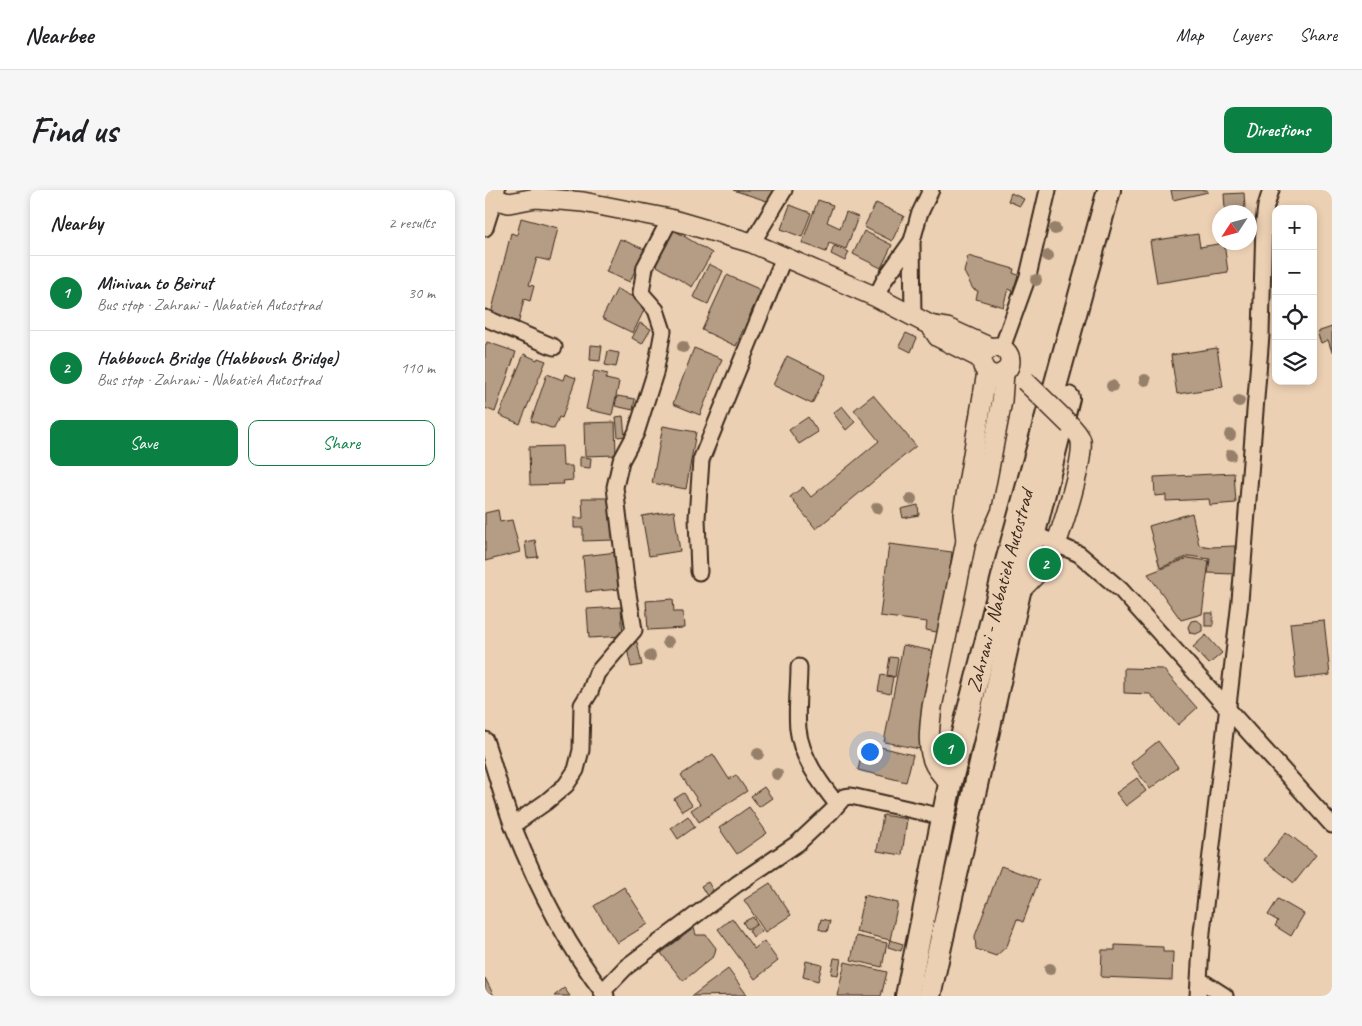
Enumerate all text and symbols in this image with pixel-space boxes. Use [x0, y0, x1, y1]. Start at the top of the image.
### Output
text: Nearbee [25, 20, 93, 50]
text: Map [1176, 24, 1204, 46]
text: Layers [1232, 24, 1271, 46]
text: Share [1299, 24, 1337, 46]
button: Directions [1224, 107, 1332, 153]
text: Find us [30, 108, 117, 153]
north arrow [1212, 205, 1257, 250]
map controls [1272, 205, 1317, 385]
button: + [1272, 205, 1317, 250]
text: Nearby [50, 210, 103, 236]
text: 2 results [388, 213, 435, 233]
button: − [1272, 250, 1317, 295]
text: Minivan to Beirut [97, 271, 213, 295]
text: 1 [62, 283, 70, 303]
text: 30 m [408, 283, 435, 303]
text: Bus stop · Zahrani - Nabatieh Autostrad [97, 295, 321, 315]
button: locate [1272, 295, 1317, 340]
button: layers [1272, 340, 1317, 385]
text: Habbouch Bridge (Habboush Bridge) [97, 346, 338, 370]
text: 2 [62, 358, 70, 378]
text: 110 m [401, 358, 435, 378]
text: Bus stop · Zahrani - Nabatieh Autostrad [97, 370, 321, 390]
button: Save [50, 420, 238, 466]
button: Share [248, 420, 435, 466]
street label: Zahrani - Nabatieh Autostrad [961, 484, 1040, 695]
pin: 2 [1029, 545, 1061, 583]
pin: 1 [933, 730, 965, 768]
your location [857, 739, 883, 765]

